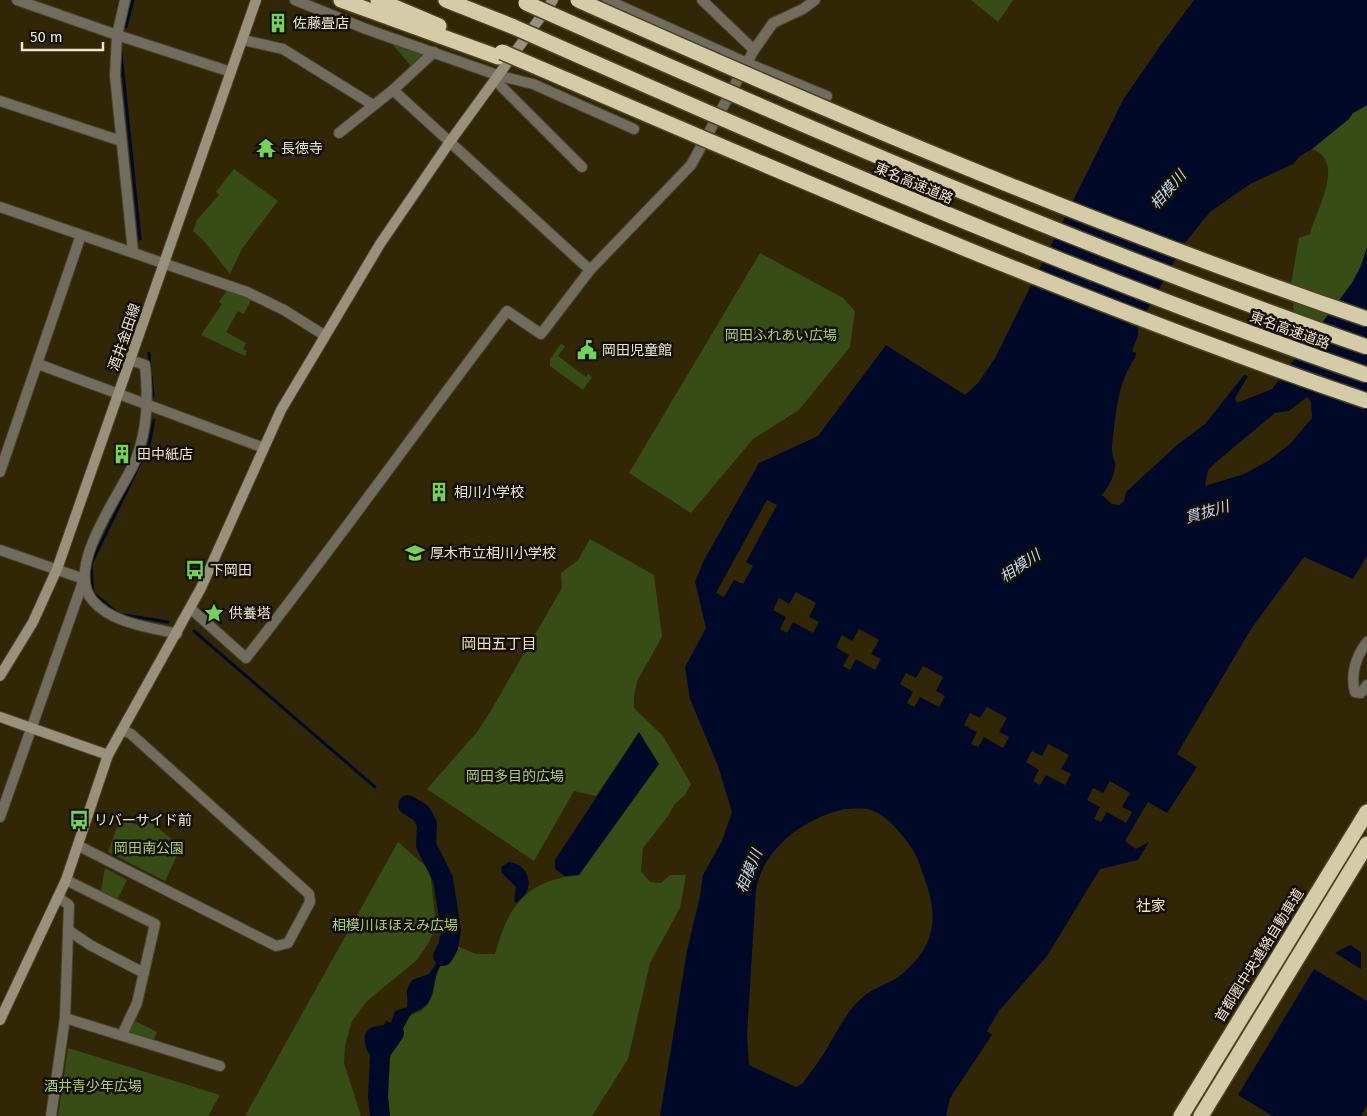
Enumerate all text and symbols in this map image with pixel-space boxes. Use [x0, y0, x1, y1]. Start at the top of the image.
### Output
building icon: 佐藤畳店 [267, 12, 289, 34]
place label: 佐藤畳店 [293, 15, 349, 32]
scale bar [22, 20, 104, 52]
text: 50 m [30, 28, 63, 46]
temple icon: 長徳寺 [255, 137, 277, 159]
place label: 長徳寺 [281, 140, 323, 157]
street label: 東名高速道路 [872, 159, 956, 208]
water label: 相模川 [1146, 166, 1191, 213]
street label: 酒井金田線 [105, 301, 144, 373]
street label: 東名高速道路 [1247, 308, 1332, 353]
park label: 岡田ふれあい広場 [725, 327, 837, 344]
public building icon: 岡田児童館 [576, 339, 598, 361]
place label: 岡田児童館 [602, 342, 672, 359]
building icon: 田中紙店 [111, 443, 133, 465]
place label: 田中紙店 [137, 446, 193, 463]
building icon: 相川小学校 [428, 481, 450, 503]
place label: 相川小学校 [454, 484, 524, 501]
water label: 貫抜川 [1183, 497, 1233, 527]
school or university icon: 厚木市立相川小学校 [404, 542, 426, 564]
place label: 厚木市立相川小学校 [430, 545, 556, 562]
water label: 相模川 [996, 545, 1045, 586]
bus stop icon: 下岡田 [184, 559, 206, 581]
place label: 下岡田 [210, 562, 252, 579]
place icon: 供養塔 [203, 602, 225, 624]
place label: 供養塔 [229, 605, 271, 622]
district label: 岡田五丁目 [461, 635, 537, 653]
park label: 岡田多目的広場 [466, 768, 564, 785]
bus stop icon: リバーサイド前 [68, 809, 90, 831]
place label: リバーサイド前 [94, 812, 192, 829]
park label: 岡田南公園 [114, 840, 184, 857]
water label: 相模川 [732, 845, 767, 895]
street label: 首都圏中央連絡自動車道 [1211, 885, 1307, 1025]
district label: 社家 [1136, 897, 1166, 915]
park label: 相模川ほほえみ広場 [332, 917, 458, 934]
park label: 酒井青少年広場 [44, 1078, 142, 1095]

